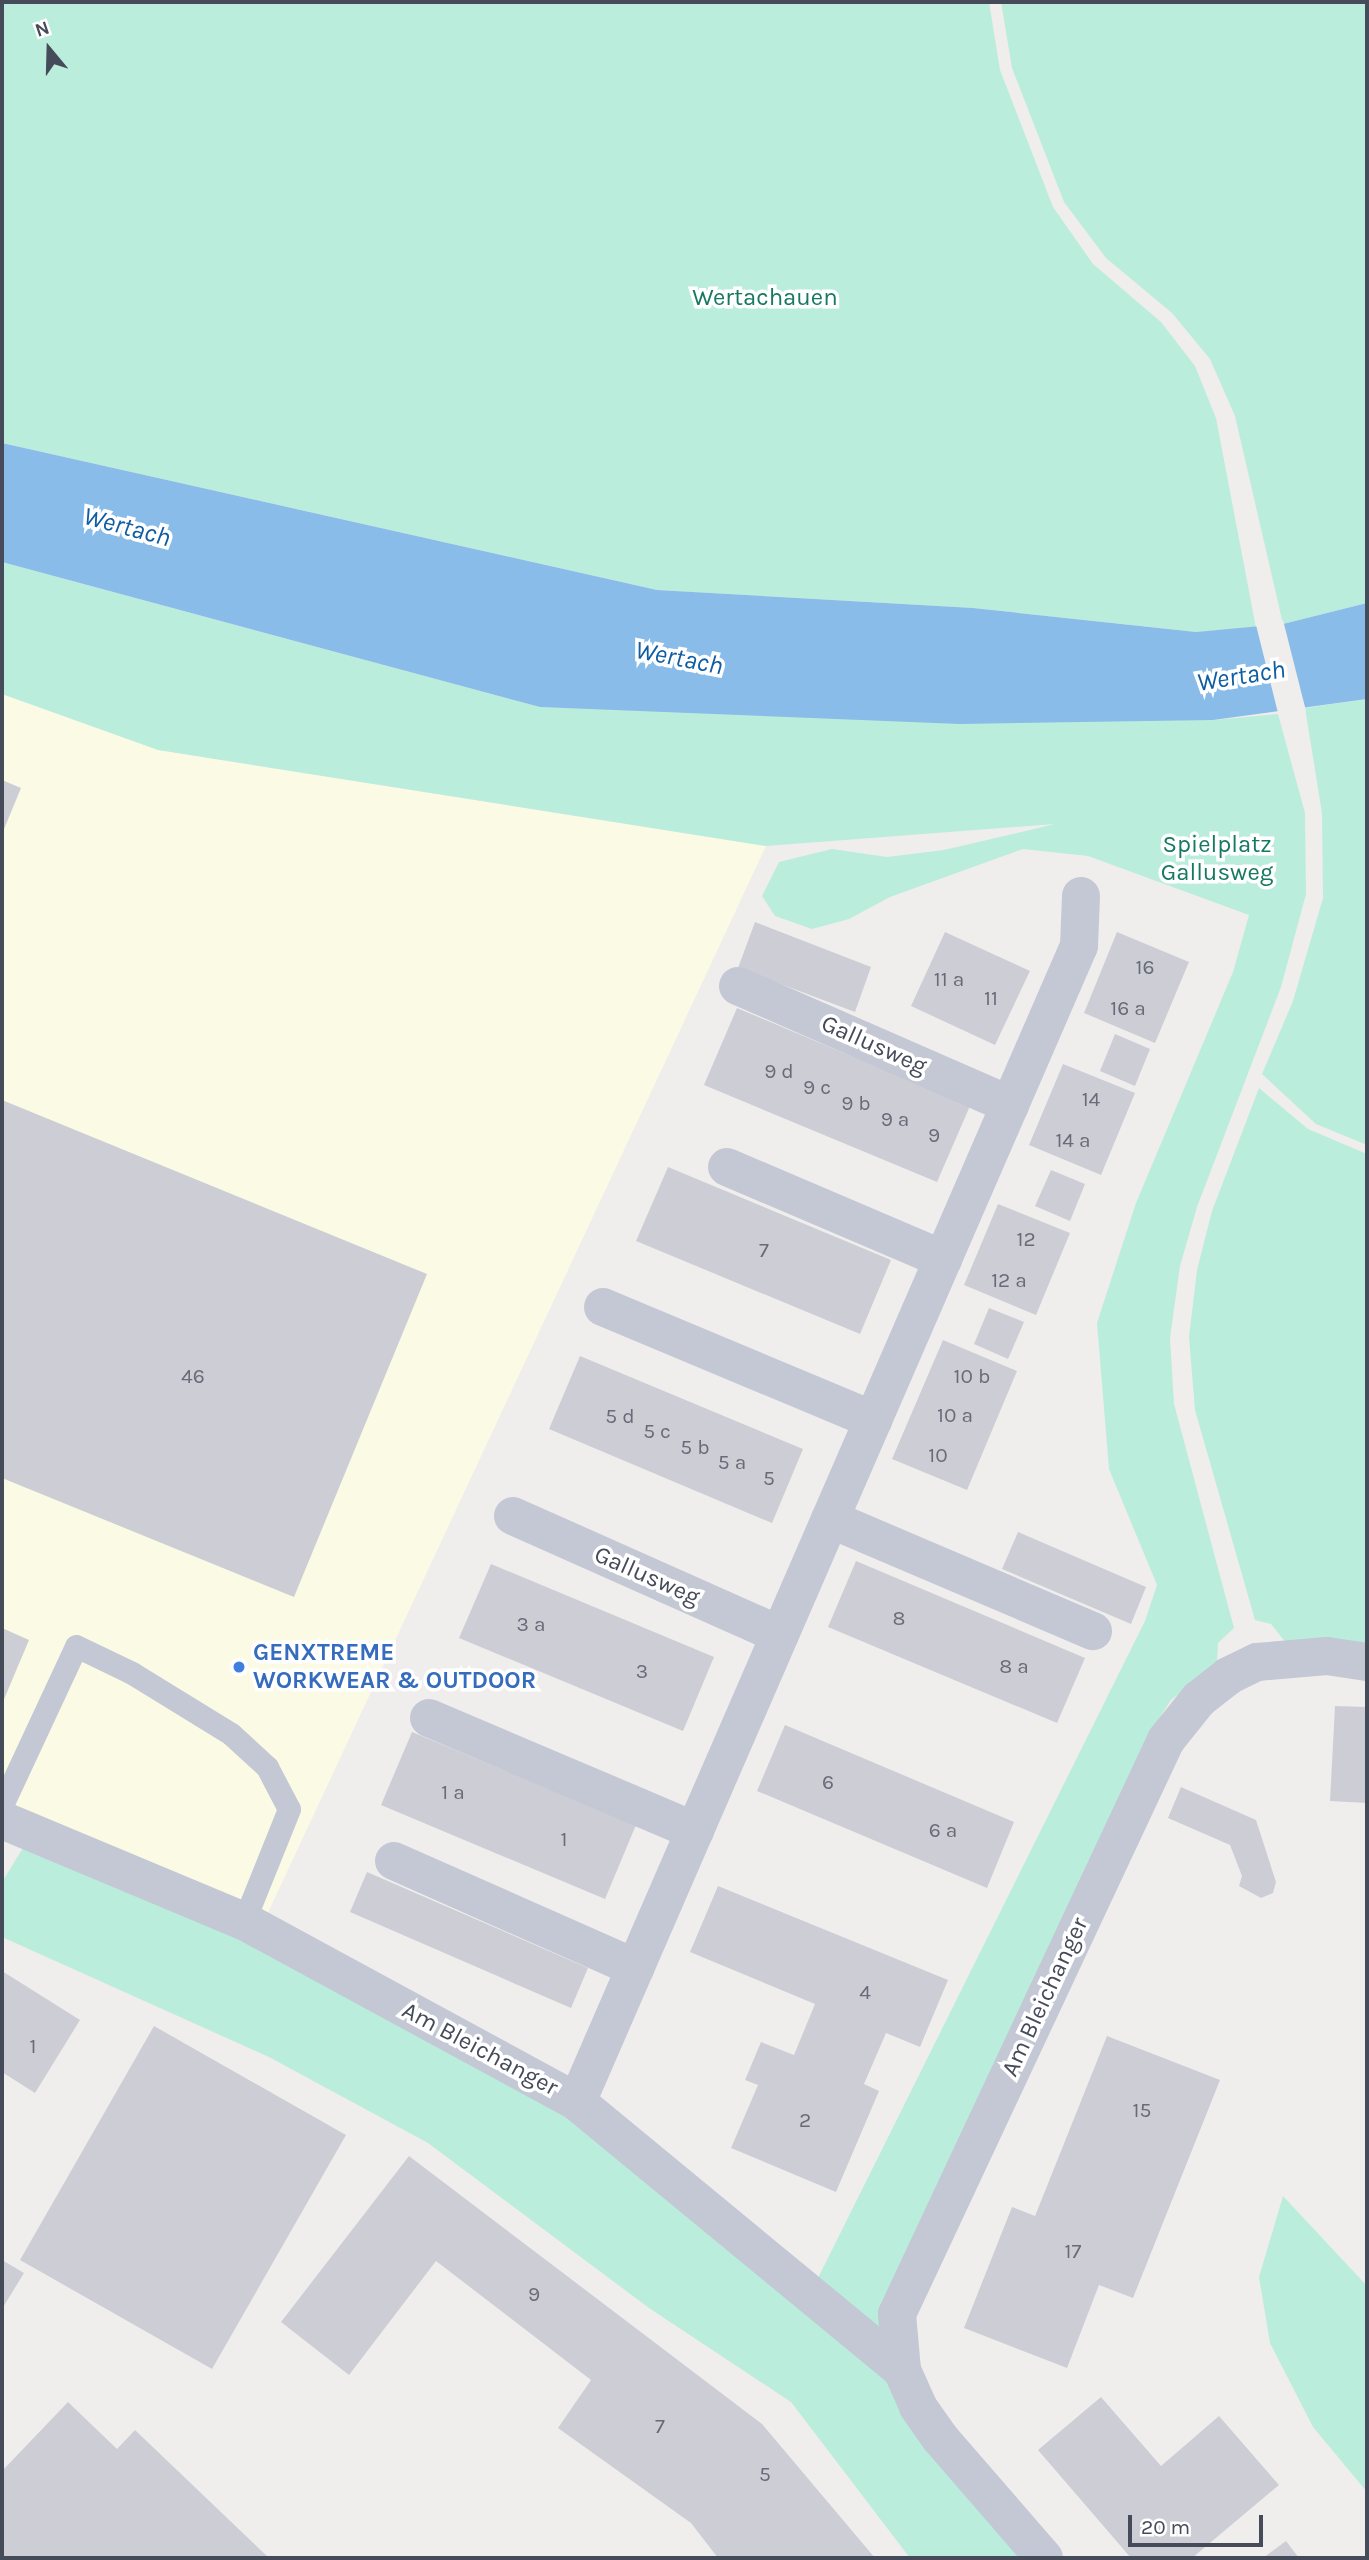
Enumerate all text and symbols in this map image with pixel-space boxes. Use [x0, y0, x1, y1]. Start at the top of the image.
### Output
north arrow [14, 14, 84, 84]
text: N [32, 17, 52, 42]
park label: Wertachauen [692, 284, 838, 312]
water label: Wertach [80, 500, 174, 554]
water label: Wertach [632, 634, 726, 682]
water label: Wertach [1195, 654, 1287, 698]
park label: Spielplatz Gallusweg [1161, 831, 1273, 887]
house number: 16 [1136, 954, 1154, 980]
house number: 11 a [934, 966, 964, 992]
house number: 11 [984, 985, 998, 1011]
house number: 16 a [1110, 995, 1146, 1021]
street label: Gallusweg [817, 1009, 931, 1081]
house number: 9 d [764, 1058, 794, 1084]
house number: 9 c [803, 1074, 831, 1100]
house number: 14 [1082, 1086, 1100, 1112]
house number: 9 b [841, 1090, 871, 1116]
house number: 9 a [881, 1106, 909, 1132]
house number: 9 [928, 1122, 940, 1148]
house number: 14 a [1055, 1127, 1091, 1153]
house number: 12 [1016, 1226, 1036, 1252]
house number: 7 [759, 1237, 769, 1263]
house number: 12 a [991, 1267, 1027, 1293]
house number: 46 [181, 1363, 205, 1389]
house number: 10 b [954, 1363, 990, 1389]
house number: 10 a [937, 1402, 973, 1428]
house number: 5 d [605, 1403, 635, 1429]
house number: 5 c [643, 1418, 671, 1444]
house number: 5 b [680, 1434, 710, 1460]
house number: 10 [928, 1442, 948, 1468]
house number: 5 a [718, 1449, 746, 1475]
house number: 5 [763, 1465, 775, 1491]
street label: Gallusweg [590, 1540, 704, 1612]
house number: 8 [893, 1605, 905, 1631]
house number: 3 a [517, 1611, 545, 1637]
place label: GENXTREME WORKWEAR & OUTDOOR [253, 1639, 536, 1695]
house number: 8 a [999, 1653, 1029, 1679]
house number: 3 [636, 1658, 648, 1684]
marker: GENXTREME WORKWEAR & OUTDOOR [231, 1659, 247, 1675]
house number: 6 [822, 1769, 834, 1795]
house number: 1 a [441, 1779, 465, 1805]
house number: 6 a [929, 1817, 957, 1843]
house number: 1 [561, 1826, 567, 1852]
street label: Am Bleichanger [996, 1913, 1094, 2081]
house number: 4 [859, 1979, 871, 2005]
street label: Am Bleichanger [397, 1996, 563, 2102]
house number: 1 [30, 2033, 36, 2059]
house number: 15 [1133, 2097, 1151, 2123]
house number: 2 [799, 2107, 811, 2133]
house number: 17 [1065, 2238, 1081, 2264]
house number: 9 [528, 2281, 540, 2307]
house number: 7 [655, 2413, 665, 2439]
house number: 5 [759, 2461, 771, 2487]
scale bar [1131, 2500, 1266, 2544]
text: 20 m [1141, 2515, 1190, 2539]

